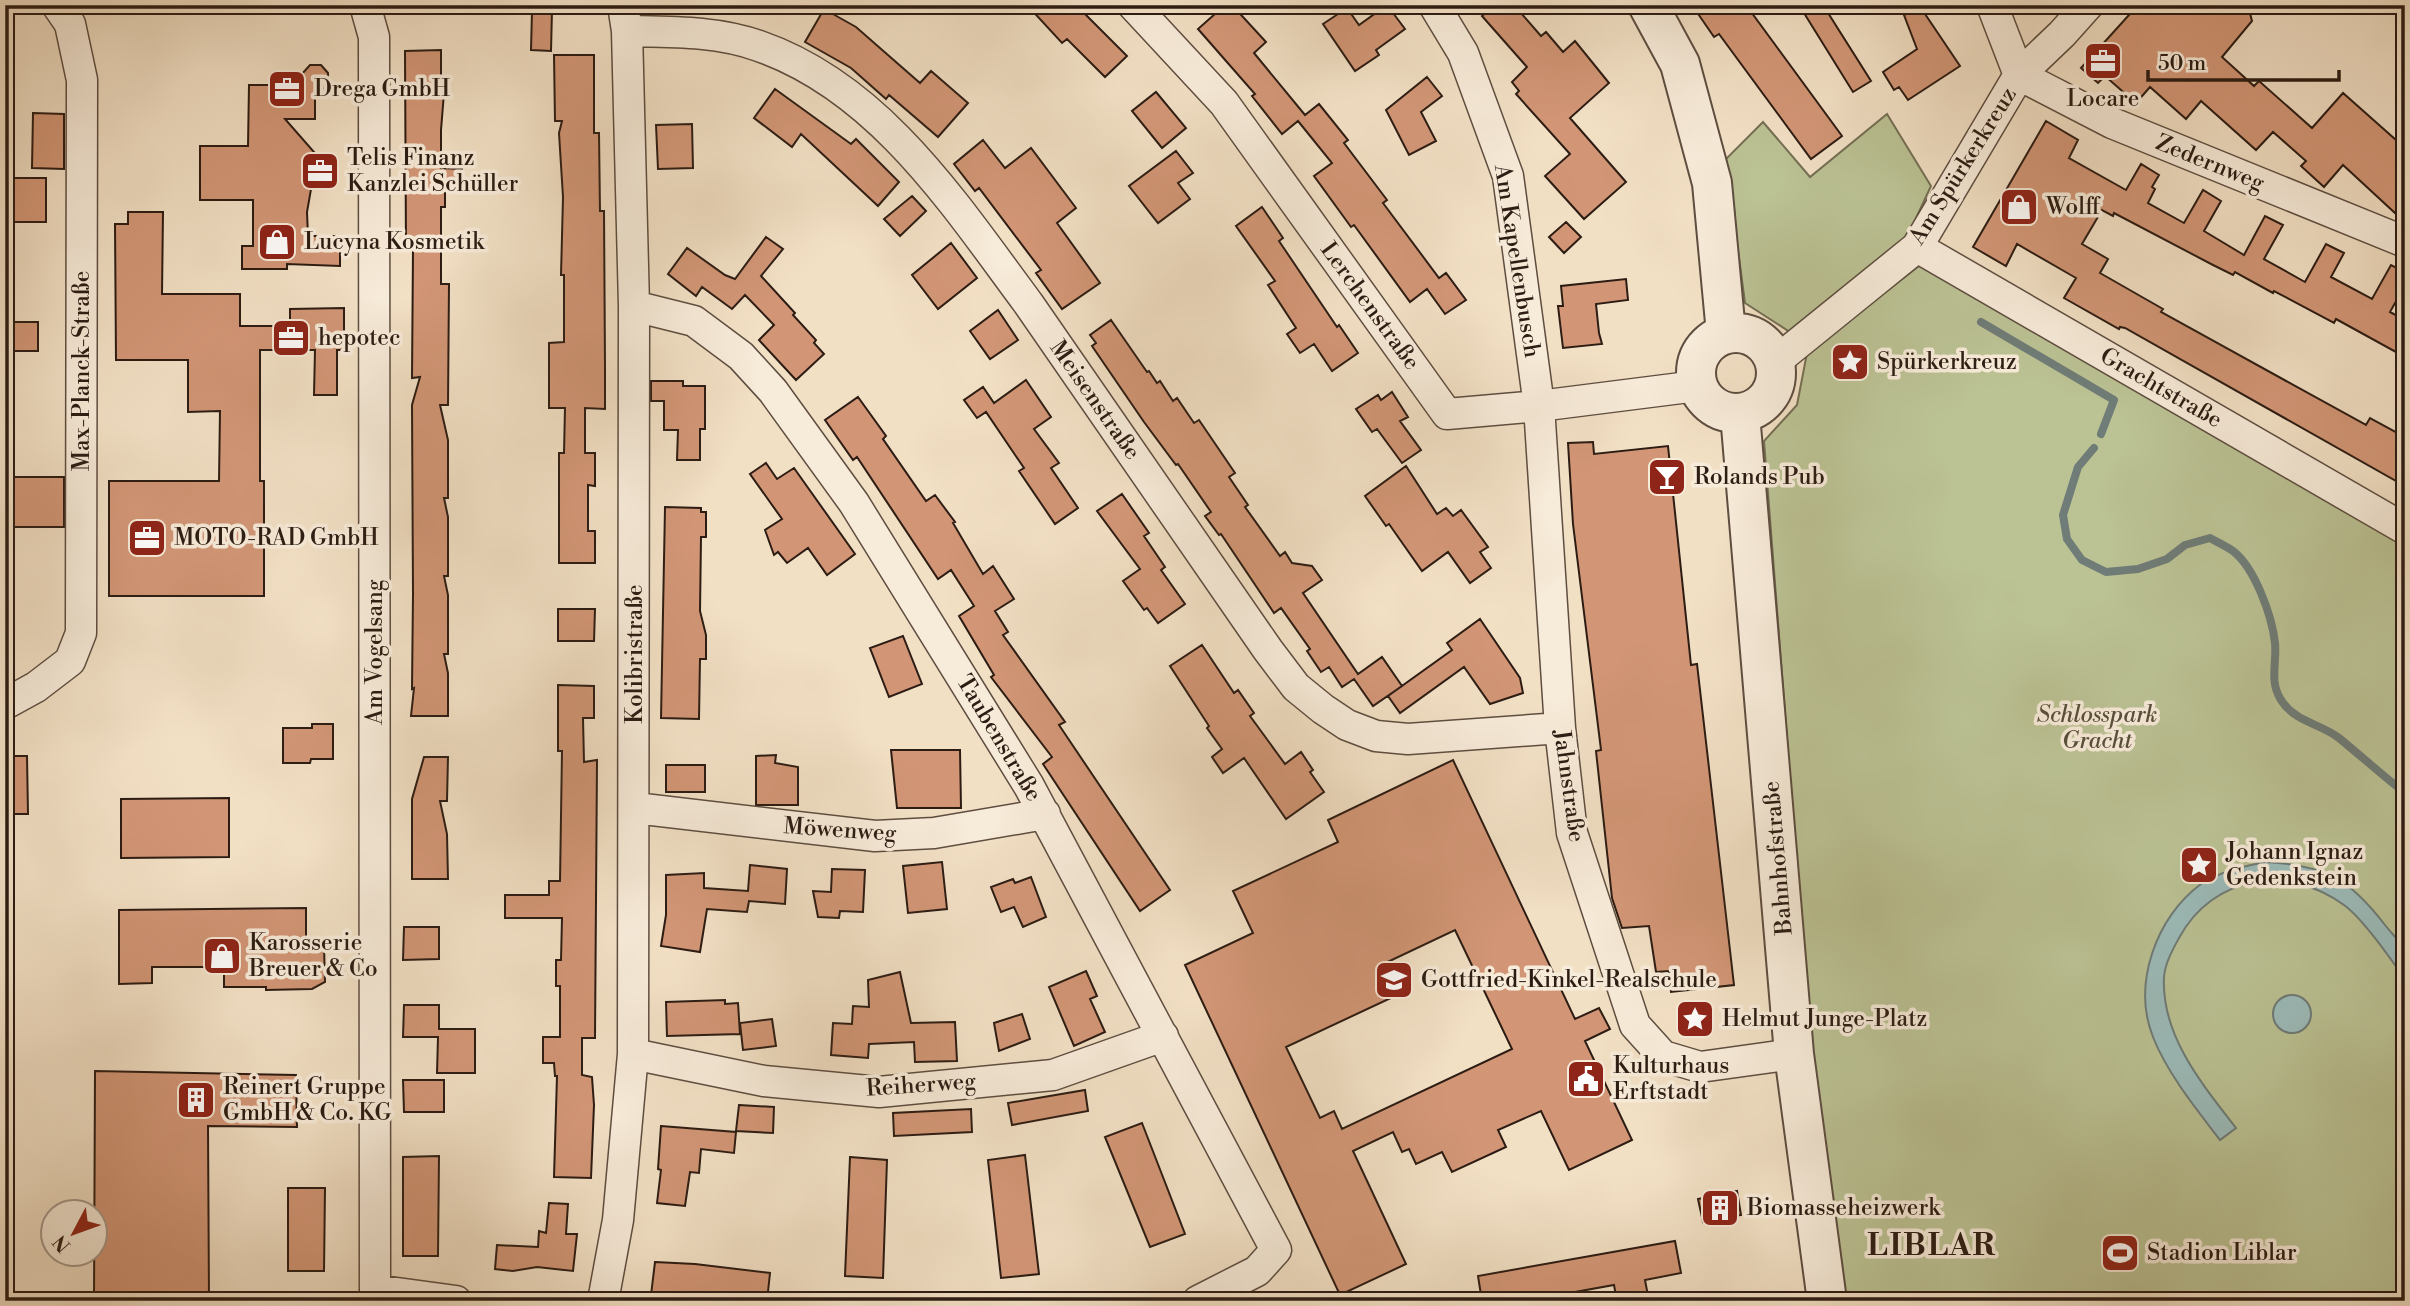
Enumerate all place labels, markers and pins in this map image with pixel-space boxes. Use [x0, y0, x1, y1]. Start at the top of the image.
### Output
office icon: Locare [2082, 40, 2124, 82]
office icon: Drega GmbH [266, 68, 308, 110]
place label: Drega GmbH [314, 75, 451, 103]
place label: Locare [2067, 85, 2139, 113]
place label: Telis Finanz Kanzlei Schüller [347, 144, 519, 198]
office icon: Telis Finanz Kanzlei Schüller [299, 150, 341, 192]
shop icon: Wolff [1998, 186, 2040, 228]
place label: Wolff [2045, 193, 2101, 221]
shop icon: Lucyna Kosmetik [256, 221, 298, 263]
place label: Lucyna Kosmetik [304, 228, 485, 256]
office icon: hepotec [270, 317, 312, 359]
place label: hepotec [318, 324, 401, 352]
place icon: Spürkerkreuz [1829, 341, 1871, 383]
place label: Spürkerkreuz [1877, 348, 2017, 376]
bar icon: Rolands Pub [1646, 456, 1688, 498]
place label: Rolands Pub [1694, 463, 1825, 491]
office icon: MOTO-RAD GmbH [126, 517, 168, 559]
place label: MOTO-RAD GmbH [174, 524, 379, 552]
place label: Johann Ignaz Gedenkstein [2225, 838, 2363, 892]
place icon: Johann Ignaz Gedenkstein [2178, 844, 2220, 886]
place label: Karosserie Breuer & Co [248, 929, 378, 983]
shop icon: Karosserie Breuer & Co [201, 935, 243, 977]
school or university icon: Gottfried-Kinkel-Realschule [1373, 959, 1415, 1001]
place label: Gottfried-Kinkel-Realschule [1421, 966, 1717, 994]
place icon: Helmut Junge-Platz [1674, 998, 1716, 1040]
place label: Helmut Junge-Platz [1722, 1005, 1927, 1033]
place label: Kulturhaus Erftstadt [1613, 1052, 1729, 1106]
public building icon: Kulturhaus Erftstadt [1565, 1058, 1607, 1100]
place label: Reinert Gruppe GmbH & Co. KG [223, 1073, 391, 1127]
building icon: Reinert Gruppe GmbH & Co. KG [175, 1079, 217, 1121]
building icon: Biomasseheizwerk [1699, 1187, 1741, 1229]
place label: Biomasseheizwerk [1746, 1194, 1941, 1222]
sports icon: Stadion Liblar [2099, 1232, 2141, 1274]
place label: Stadion Liblar [2147, 1239, 2297, 1267]

